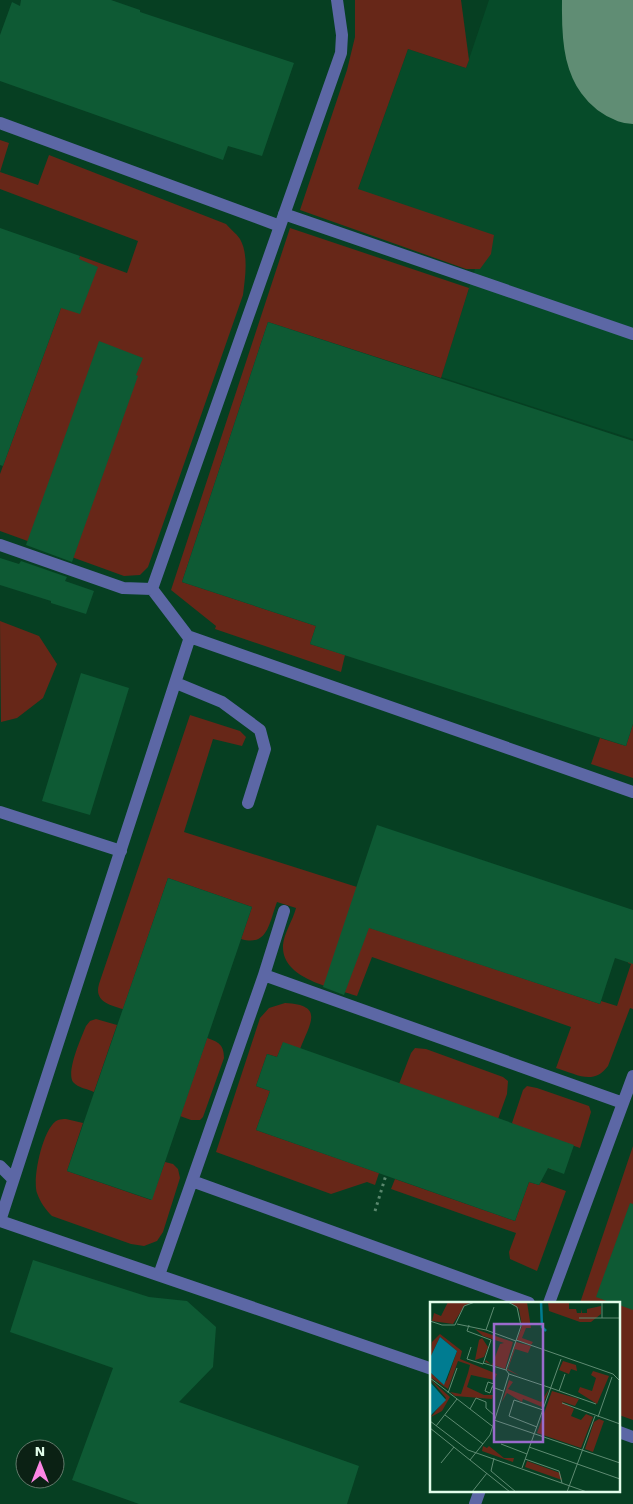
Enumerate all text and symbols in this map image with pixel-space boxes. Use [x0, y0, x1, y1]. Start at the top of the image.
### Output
inset map [430, 1302, 620, 1492]
north arrow [15, 1439, 65, 1489]
text: N [35, 1443, 45, 1459]

